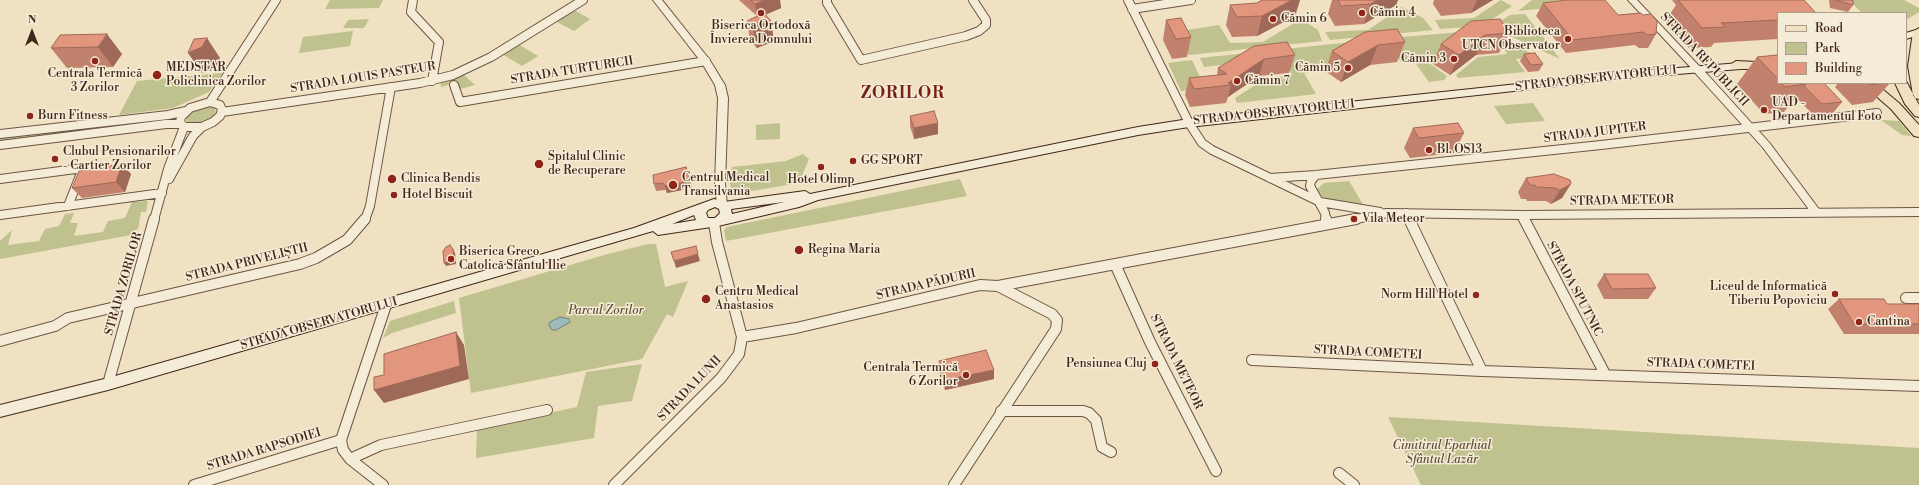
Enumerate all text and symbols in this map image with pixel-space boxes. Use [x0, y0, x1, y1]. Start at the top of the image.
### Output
place label: Cămin 4 [1370, 6, 1416, 20]
marker: Biserica Ortodoxă Învierea Domnului [756, 8, 766, 18]
marker: Cămin 4 [1357, 8, 1367, 18]
street label: STRADA REPUBLICII [1657, 10, 1751, 110]
north arrow [12, 12, 52, 52]
place label: Cămin 6 [1281, 12, 1327, 26]
legend [1777, 12, 1907, 84]
text: N [28, 13, 36, 27]
marker: Cămin 6 [1268, 14, 1278, 24]
place label: Biserica Ortodoxă Învierea Domnului [710, 19, 812, 47]
text: Road [1815, 21, 1843, 36]
place label: Biblioteca UTCN Observator [1462, 25, 1560, 53]
marker: Biblioteca UTCN Observator [1563, 34, 1573, 44]
text: Park [1815, 41, 1840, 56]
place label: Cămin 3 [1401, 52, 1446, 66]
street label: STRADA TURTURICII [510, 54, 634, 88]
marker: Cămin 3 [1449, 54, 1459, 64]
marker: Centrala Termică 3 Zorilor [90, 56, 100, 66]
street label: STRADA LOUIS PASTEUR [289, 59, 437, 97]
place label: MEDSTAR Policlinica Zorilor [166, 61, 266, 89]
place label: Cămin 5 [1295, 61, 1340, 75]
text: Building [1815, 61, 1862, 76]
marker: Cămin 5 [1343, 63, 1353, 73]
street label: STRADA OBSERVATORULUI [1514, 63, 1678, 95]
place label: Centrala Termică 3 Zorilor [48, 67, 142, 95]
marker: MEDSTAR Policlinica Zorilor [151, 69, 163, 81]
place label: Cămin 7 [1245, 74, 1289, 88]
marker: Cămin 7 [1232, 76, 1242, 86]
district label: ZORILOR [861, 84, 945, 104]
place label: UAD - Departamentul Foto [1772, 96, 1882, 124]
street label: STRADA OBSERVATORULUI [1192, 97, 1356, 129]
marker: UAD - Departamentul Foto [1759, 105, 1769, 115]
place label: Burn Fitness [38, 109, 108, 123]
marker: Burn Fitness [25, 111, 35, 121]
street label: STRADA JUPITER [1543, 120, 1647, 146]
place label: Bl. OS13 [1437, 143, 1482, 157]
place label: Clubul Pensionarilor - Cartier Zorilor [63, 145, 176, 173]
marker: Bl. OS13 [1424, 145, 1434, 155]
place label: Spitalul Clinic de Recuperare [548, 150, 626, 178]
marker: Clubul Pensionarilor - Cartier Zorilor [50, 154, 60, 164]
place label: GG SPORT [861, 154, 922, 168]
marker: GG SPORT [848, 156, 858, 166]
marker: Spitalul Clinic de Recuperare [533, 158, 545, 170]
marker: Hotel Olimp [816, 162, 826, 172]
place label: Centrul Medical Transilvania [682, 171, 769, 199]
place label: Clinica Bendis [401, 172, 480, 186]
marker: Clinica Bendis [386, 173, 398, 185]
place label: Hotel Olimp [788, 173, 854, 187]
marker: Centrul Medical Transilvania [667, 179, 679, 191]
place label: Hotel Biscuit [402, 188, 473, 202]
marker: Hotel Biscuit [389, 190, 399, 200]
street label: STRADA METEOR [1570, 193, 1674, 209]
place label: Vila Meteor [1362, 212, 1425, 226]
marker: Vila Meteor [1349, 214, 1359, 224]
street label: STRADA ZORILOR [102, 231, 146, 337]
street label: STRADA SPUTNIC [1543, 239, 1605, 339]
street label: STRADA PRIVELIȘTII [184, 241, 310, 285]
place label: Regina Maria [808, 243, 880, 257]
marker: Regina Maria [793, 244, 805, 256]
place label: Biserica Greco Catolică Sfântul Ilie [459, 245, 566, 273]
marker: Biserica Greco Catolică Sfântul Ilie [446, 254, 456, 264]
street label: STRADA PĂDURII [875, 267, 977, 303]
place label: Liceul de Informatică Tiberiu Popoviciu [1710, 280, 1827, 308]
place label: Centru Medical Anastasios [715, 285, 799, 313]
place label: Norm Hill Hotel [1381, 288, 1468, 302]
marker: Liceul de Informatică Tiberiu Popoviciu [1830, 289, 1840, 299]
marker: Norm Hill Hotel [1471, 290, 1481, 300]
marker: Centru Medical Anastasios [700, 293, 712, 305]
street label: STRADA OBSERVATORULUI [239, 295, 399, 353]
park label: Parcul Zorilor [568, 304, 644, 318]
street label: STRADA METEOR [1147, 312, 1205, 412]
place label: Cantina [1867, 315, 1910, 329]
marker: Cantina [1854, 317, 1864, 327]
street label: STRADA COMETEI [1313, 343, 1423, 363]
street label: STRADA LUNII [655, 353, 725, 425]
street label: STRADA COMETEI [1646, 356, 1756, 374]
place label: Pensiunea Cluj [1066, 357, 1147, 371]
marker: Pensiunea Cluj [1150, 359, 1160, 369]
place label: Centrala Termică 6 Zorilor [864, 361, 958, 389]
marker: Centrala Termică 6 Zorilor [961, 370, 971, 380]
street label: STRADA RAPSODIEI [205, 426, 323, 474]
park label: Cimitirul Eparhial Sfântul Lazăr [1393, 439, 1491, 467]

